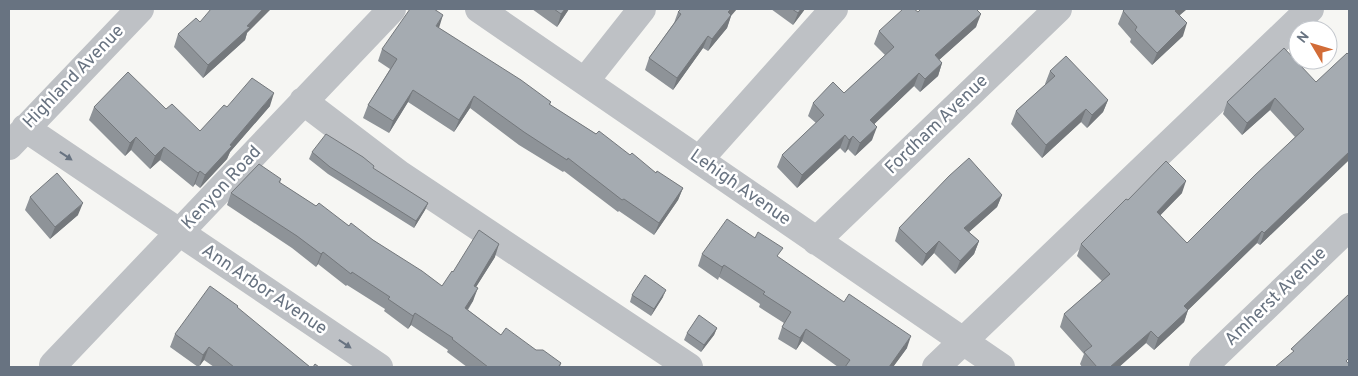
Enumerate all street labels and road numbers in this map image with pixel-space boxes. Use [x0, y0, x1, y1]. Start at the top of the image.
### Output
street label: Highland Avenue [18, 20, 130, 134]
street label: Fordham Avenue [881, 70, 993, 180]
street label: Kenyon Road [177, 141, 267, 235]
street label: Lehigh Avenue [685, 145, 795, 231]
street label: Ann Arbor Avenue [197, 240, 331, 340]
street label: Amherst Avenue [1220, 242, 1332, 352]

